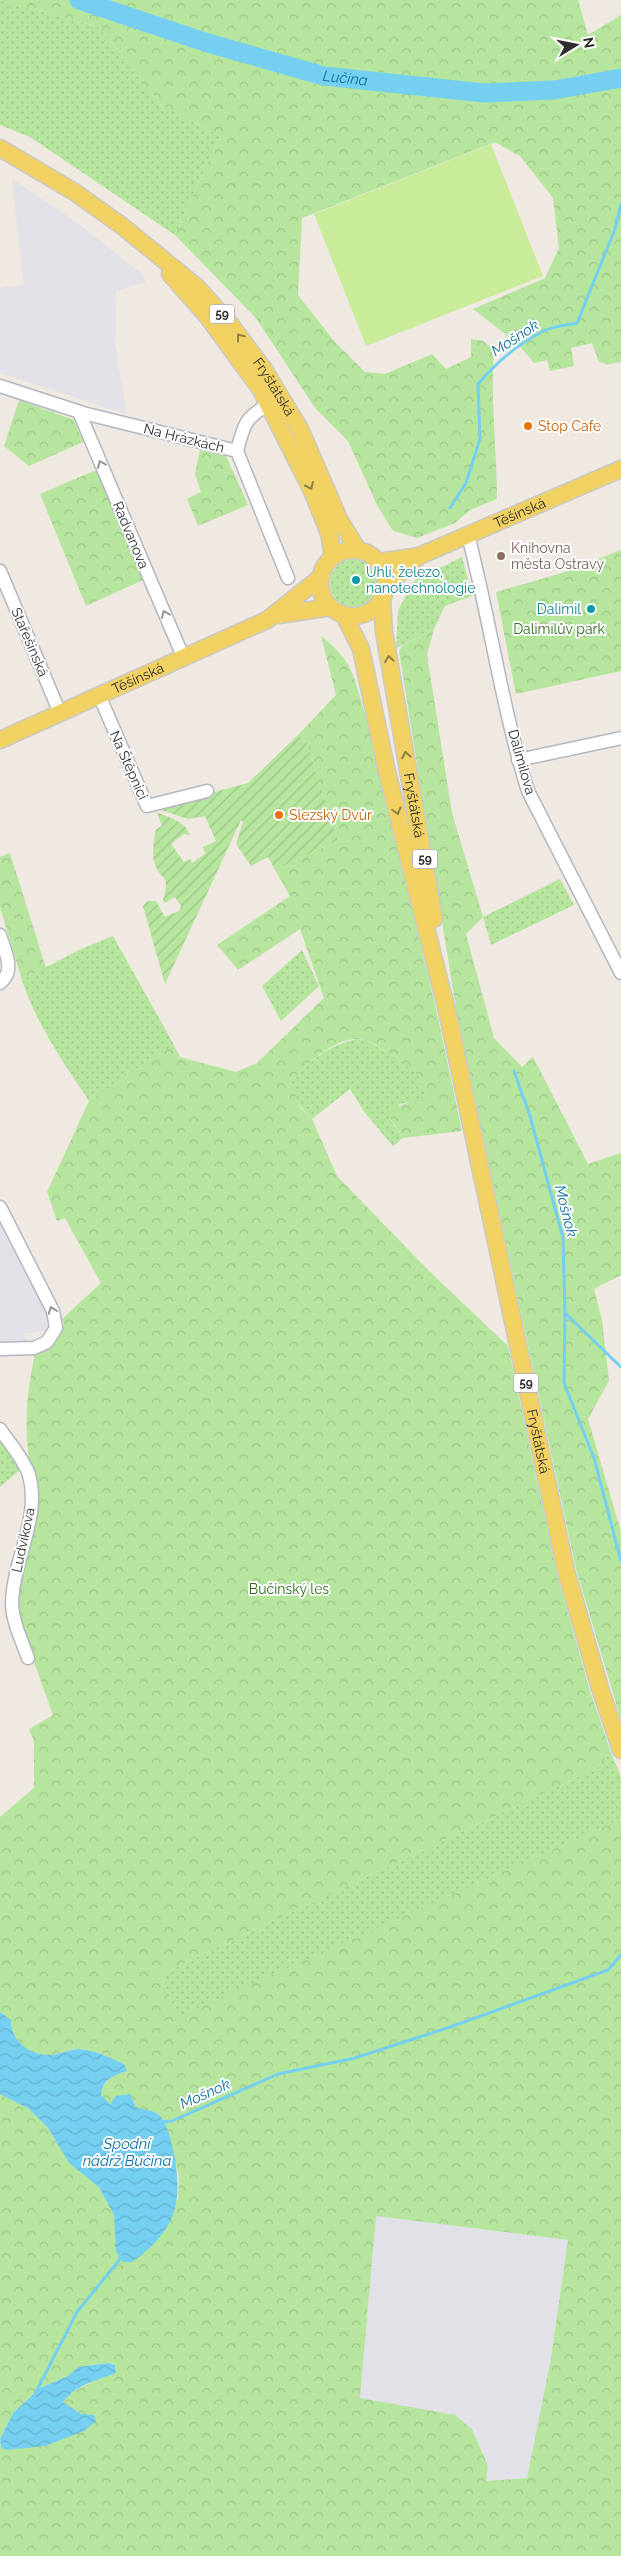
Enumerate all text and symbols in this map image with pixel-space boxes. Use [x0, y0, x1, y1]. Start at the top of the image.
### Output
north arrow [551, 20, 601, 70]
text: N [580, 36, 598, 49]
water label: Lučina [322, 67, 369, 90]
road number: 59 [210, 304, 234, 324]
water label: Mošnok [488, 316, 542, 360]
one-way arrow [237, 333, 246, 343]
street label: Fryštátská [250, 354, 298, 419]
place label: Stop Cafe [538, 418, 601, 434]
street label: Na Hrázkách [142, 420, 226, 456]
marker: Stop Cafe [522, 420, 534, 432]
one-way arrow [97, 460, 108, 469]
one-way arrow [304, 481, 314, 490]
street label: Těšínská [491, 494, 548, 531]
street label: Radvanova [110, 499, 152, 571]
place label: Knihovna města Ostravy [511, 540, 604, 572]
marker: Knihovna města Ostravy [495, 550, 507, 562]
place label: Uhlí, železo, nanotechnologie [366, 564, 475, 596]
marker: Uhlí, železo, nanotechnologie [350, 574, 362, 586]
place label: Dalimil [537, 601, 581, 617]
marker: Dalimil [585, 603, 597, 615]
street label: Stařešinská [8, 605, 52, 679]
one-way arrow [160, 610, 171, 619]
park label: Dalimilův park [513, 621, 605, 637]
one-way arrow [384, 655, 394, 664]
street label: Těšínská [109, 660, 166, 697]
street label: Na Štěpnici [107, 727, 153, 802]
street label: Dalimilova [505, 728, 539, 796]
one-way arrow [401, 751, 411, 760]
street label: Fryštátská [401, 772, 428, 839]
one-way arrow [391, 806, 402, 815]
place label: Slezský Dvůr [289, 807, 372, 823]
marker: Slezský Dvůr [273, 809, 285, 821]
road number: 59 [412, 850, 438, 869]
water label: Mošnok [551, 1183, 581, 1239]
one-way arrow [48, 1306, 58, 1315]
road number: 59 [514, 1374, 538, 1392]
street label: Fryštátská [524, 1407, 553, 1475]
street label: Ludvíkova [8, 1506, 38, 1574]
park label: Bučinský les [249, 1581, 329, 1597]
water label: Mošnok [177, 2075, 233, 2113]
water label: Spodní nádrž Bučina [83, 2135, 171, 2170]

